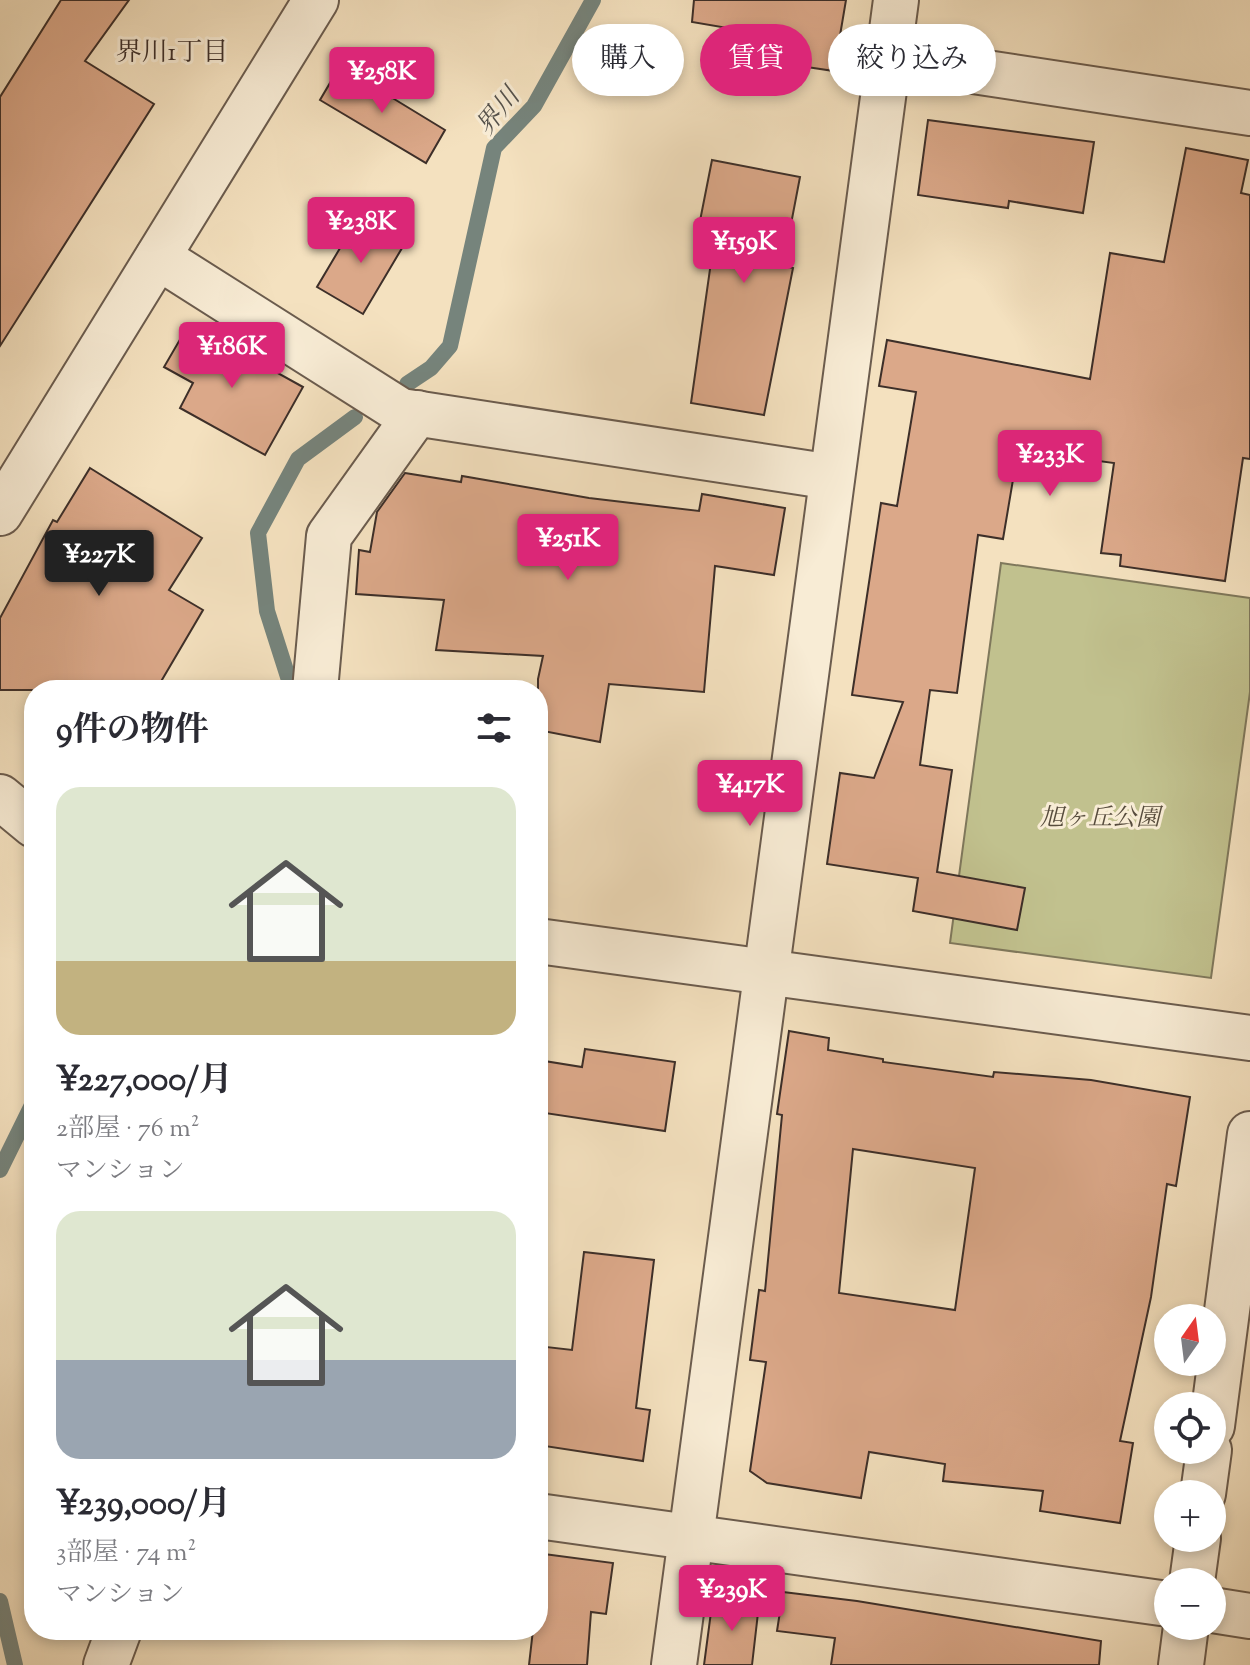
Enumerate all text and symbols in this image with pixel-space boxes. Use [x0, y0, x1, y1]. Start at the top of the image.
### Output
chip: 購入 [572, 24, 684, 96]
chip: 賃貸 [700, 24, 812, 96]
chip: 絞り込み [828, 24, 996, 96]
district label: 界川1丁目 [116, 35, 228, 72]
pin: ¥258K [326, 47, 438, 115]
text: ¥258K [347, 54, 417, 91]
water label: 界川 [468, 78, 532, 144]
pin: ¥238K [305, 197, 417, 265]
text: ¥238K [326, 204, 396, 241]
pin: ¥159K [688, 217, 800, 285]
text: ¥159K [711, 224, 777, 261]
pin: ¥186K [176, 322, 288, 390]
text: ¥186K [197, 329, 267, 366]
pin: ¥233K [994, 430, 1106, 498]
text: ¥233K [1016, 437, 1084, 474]
pin: ¥251K [512, 514, 624, 582]
text: ¥251K [535, 521, 601, 558]
pin: ¥227K [43, 530, 155, 598]
text: ¥227K [63, 537, 135, 574]
icon: filters [472, 706, 516, 750]
text: 9件の物件 [56, 707, 209, 756]
pin: ¥417K [694, 760, 806, 828]
text: ¥417K [715, 767, 785, 804]
park label: 旭ヶ丘公園 [1040, 802, 1164, 836]
icon: home [214, 839, 358, 983]
text: ¥227,000/月 [56, 1057, 233, 1106]
text: 2部屋 · 76 m² [56, 1111, 200, 1148]
text: マンション [56, 1153, 185, 1190]
icon: home [214, 1263, 358, 1407]
north arrow [1154, 1304, 1226, 1376]
map controls [1154, 1304, 1226, 1640]
button: locate [1154, 1392, 1226, 1464]
button: + [1154, 1480, 1226, 1552]
text: ¥239,000/月 [56, 1481, 231, 1530]
text: 3部屋 · 74 m² [56, 1535, 196, 1572]
pin: ¥239K [676, 1565, 788, 1633]
button: − [1154, 1568, 1226, 1640]
text: ¥239K [697, 1572, 767, 1609]
text: マンション [56, 1577, 185, 1614]

